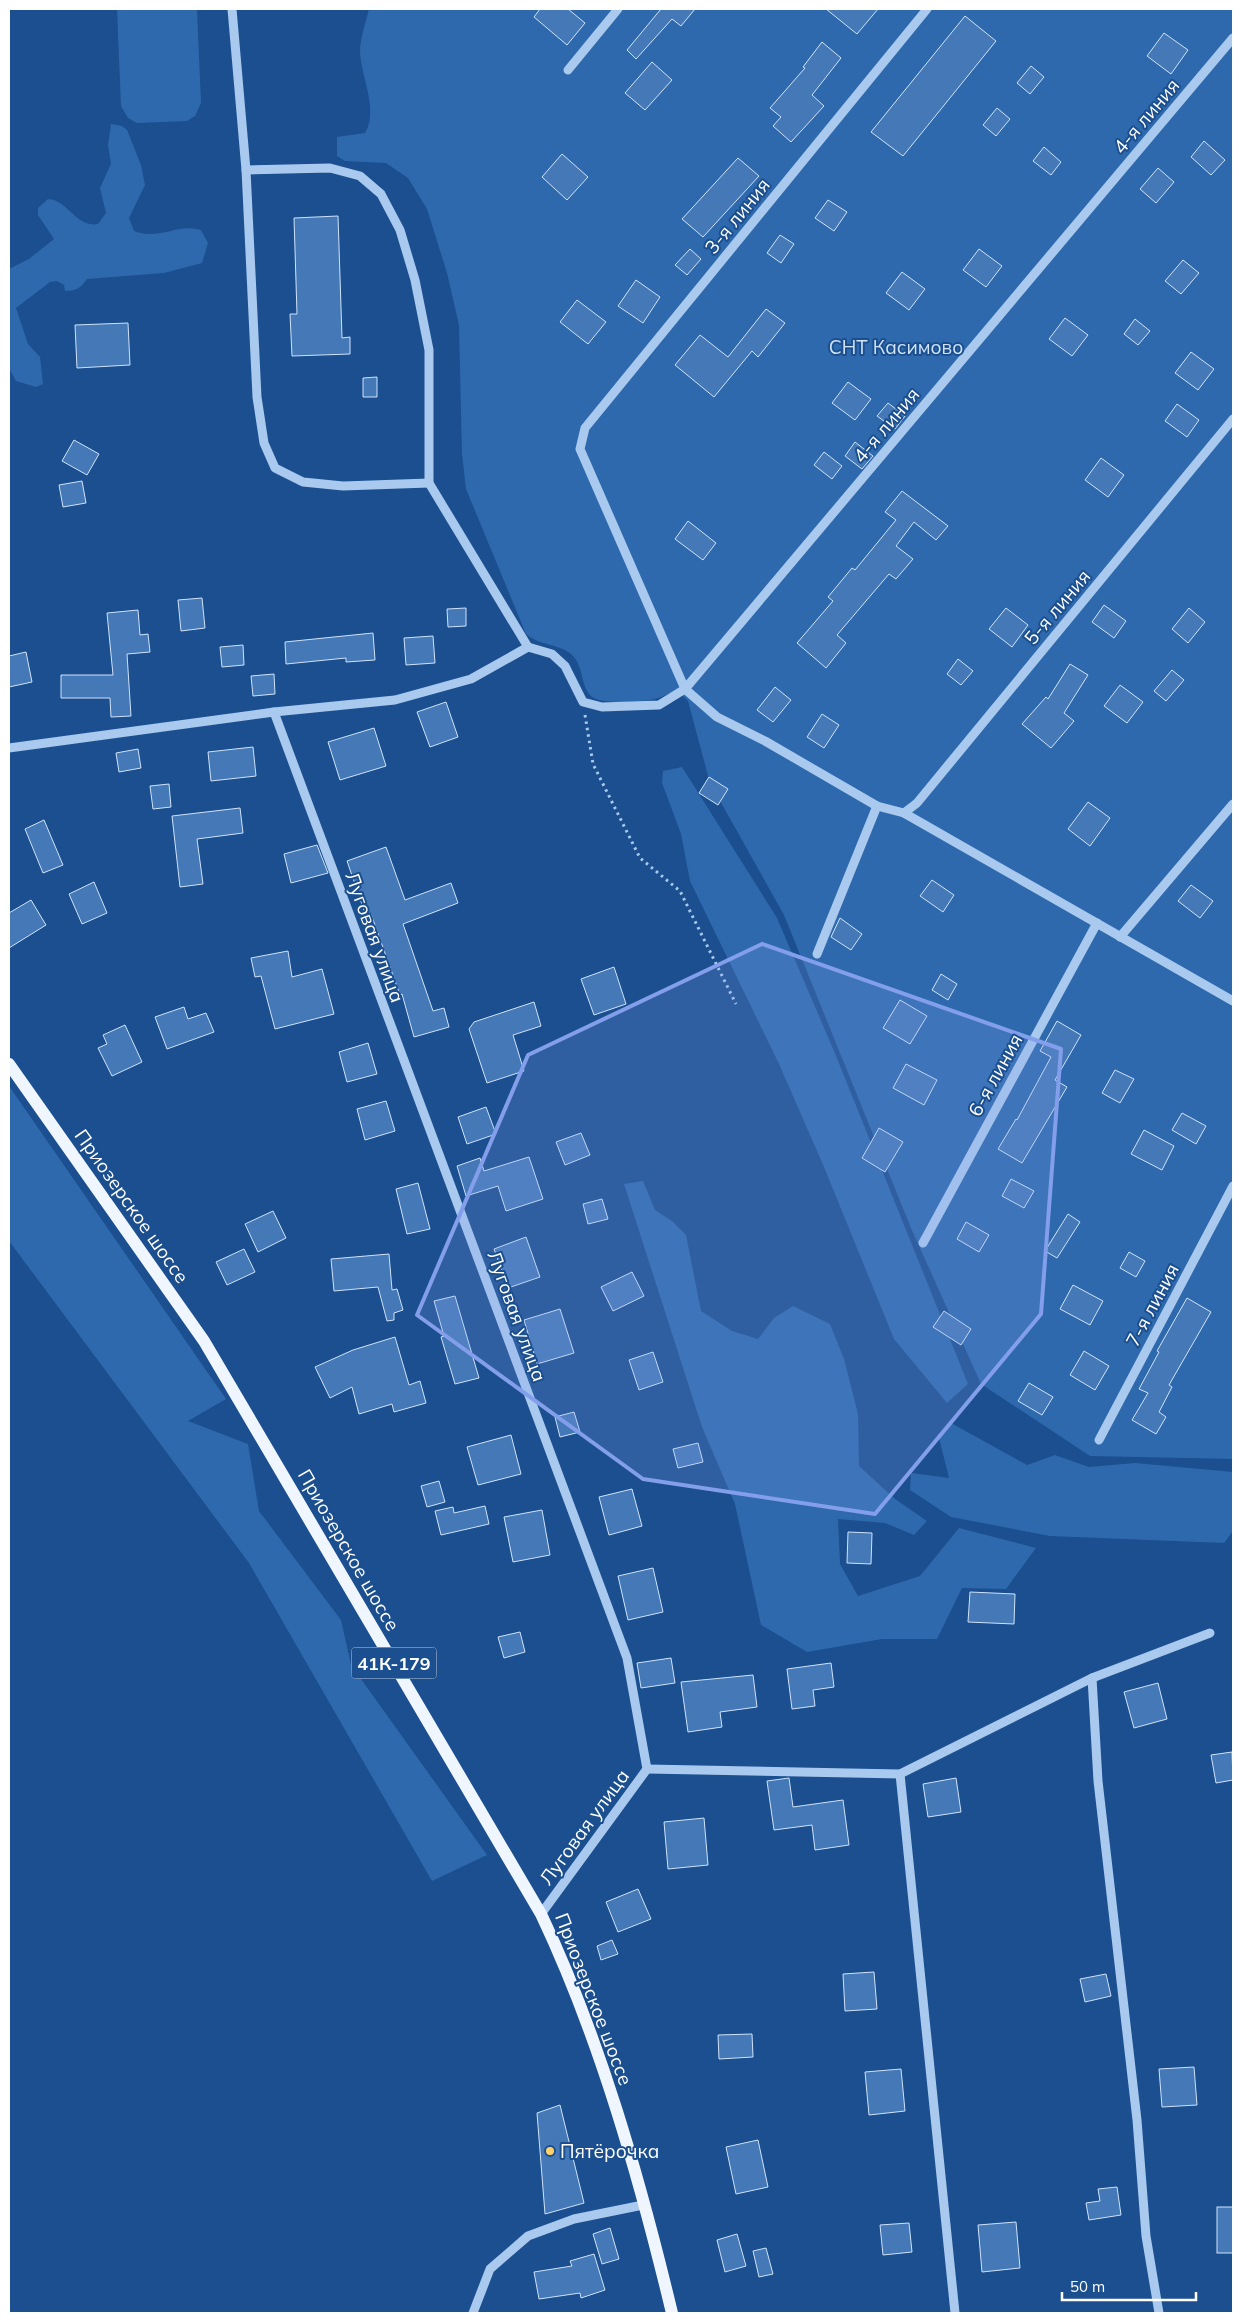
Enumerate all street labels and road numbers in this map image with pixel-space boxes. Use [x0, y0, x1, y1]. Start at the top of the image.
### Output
street label: 4-я линия [1108, 74, 1184, 158]
street label: 3-я линия [699, 173, 775, 259]
street label: 4-я линия [848, 383, 924, 467]
street label: 5-я линия [1019, 565, 1095, 649]
street label: Луговая улица [340, 868, 410, 1006]
street label: 6-я линия [963, 1030, 1027, 1120]
street label: Приозерское шоссе [70, 1124, 194, 1288]
street label: Луговая улица [482, 1247, 552, 1385]
street label: 7-я линия [1120, 1259, 1184, 1351]
street label: Приозерское шоссе [293, 1465, 405, 1635]
road number: 41К-179 [352, 1648, 436, 1679]
street label: Луговая улица [534, 1764, 634, 1890]
street label: Приозерское шоссе [550, 1909, 638, 2089]

